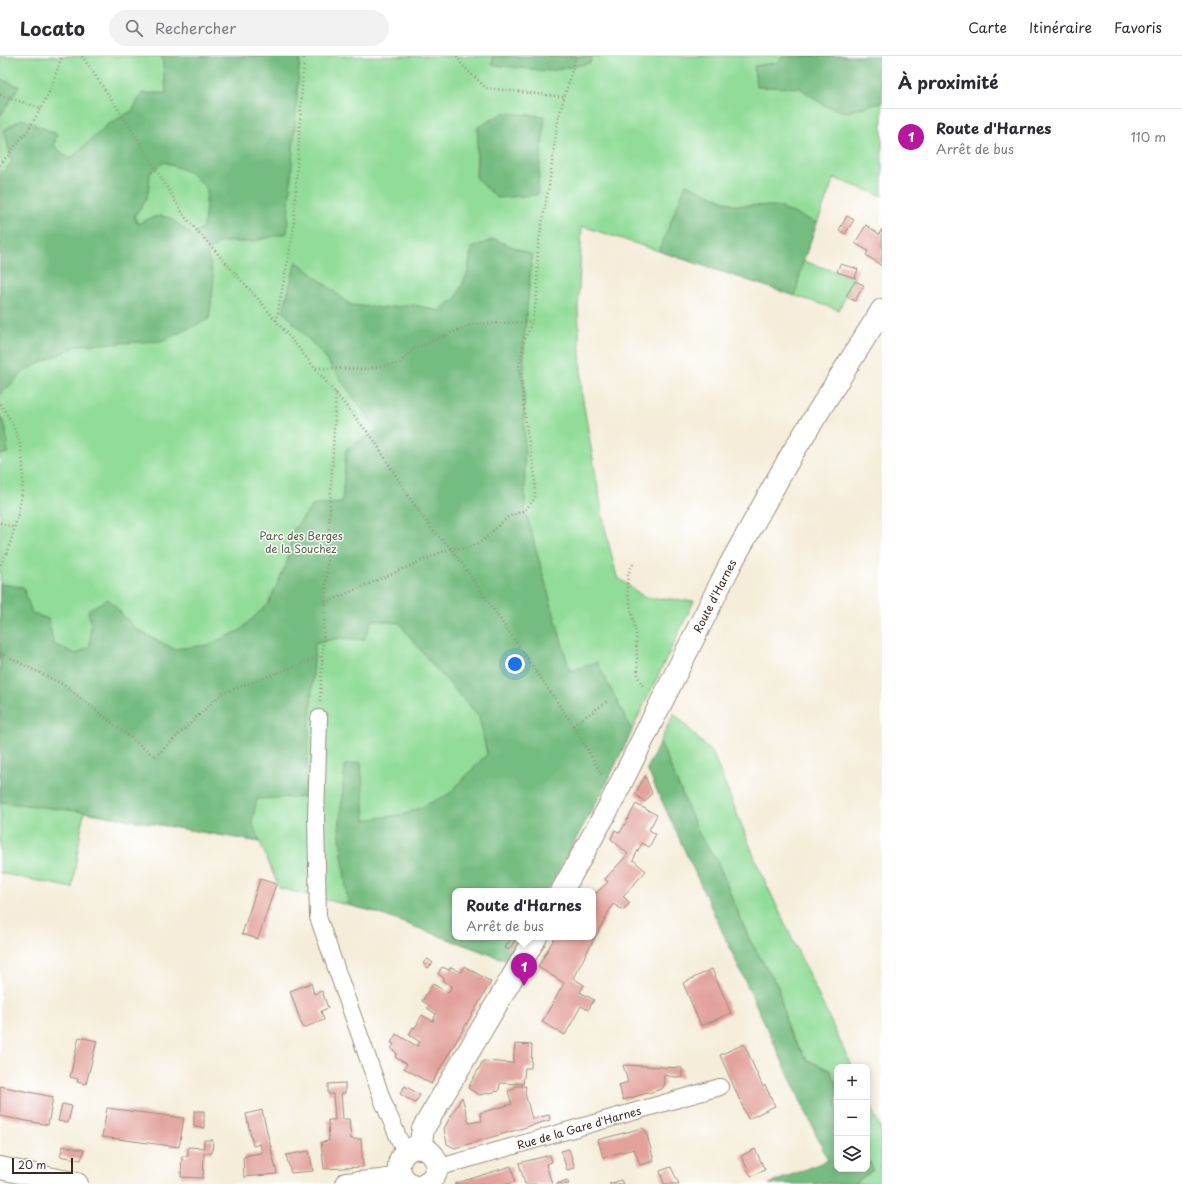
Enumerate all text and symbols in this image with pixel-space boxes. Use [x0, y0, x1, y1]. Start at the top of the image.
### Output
search box [109, 10, 389, 46]
text: Locato [20, 14, 85, 42]
text: Rechercher [155, 16, 236, 39]
icon: search [123, 17, 145, 39]
text: Carte [968, 17, 1007, 38]
text: Itinéraire [1029, 17, 1092, 38]
text: Favoris [1114, 17, 1162, 38]
text: À proximité [898, 69, 998, 95]
text: Route d'Harnes [936, 116, 1052, 139]
text: 1 [908, 127, 914, 146]
text: 110 m [1131, 127, 1166, 146]
text: Arrêt de bus [936, 139, 1014, 158]
park label: Parc des Berges de la Souchez [259, 527, 343, 557]
street label: Route d'Harnes [689, 556, 740, 636]
your location [505, 654, 525, 674]
popup [452, 888, 596, 940]
text: Route d'Harnes [466, 893, 582, 916]
text: Arrêt de bus [466, 916, 544, 935]
pin: 1 [511, 953, 537, 986]
map controls [834, 1064, 870, 1172]
button: + [834, 1064, 870, 1100]
button: − [834, 1100, 870, 1136]
street label: Rue de la Gare d'Harnes [515, 1102, 643, 1153]
button: layers [834, 1136, 870, 1172]
scale bar [12, 1156, 73, 1175]
text: 20 m [18, 1156, 46, 1173]

